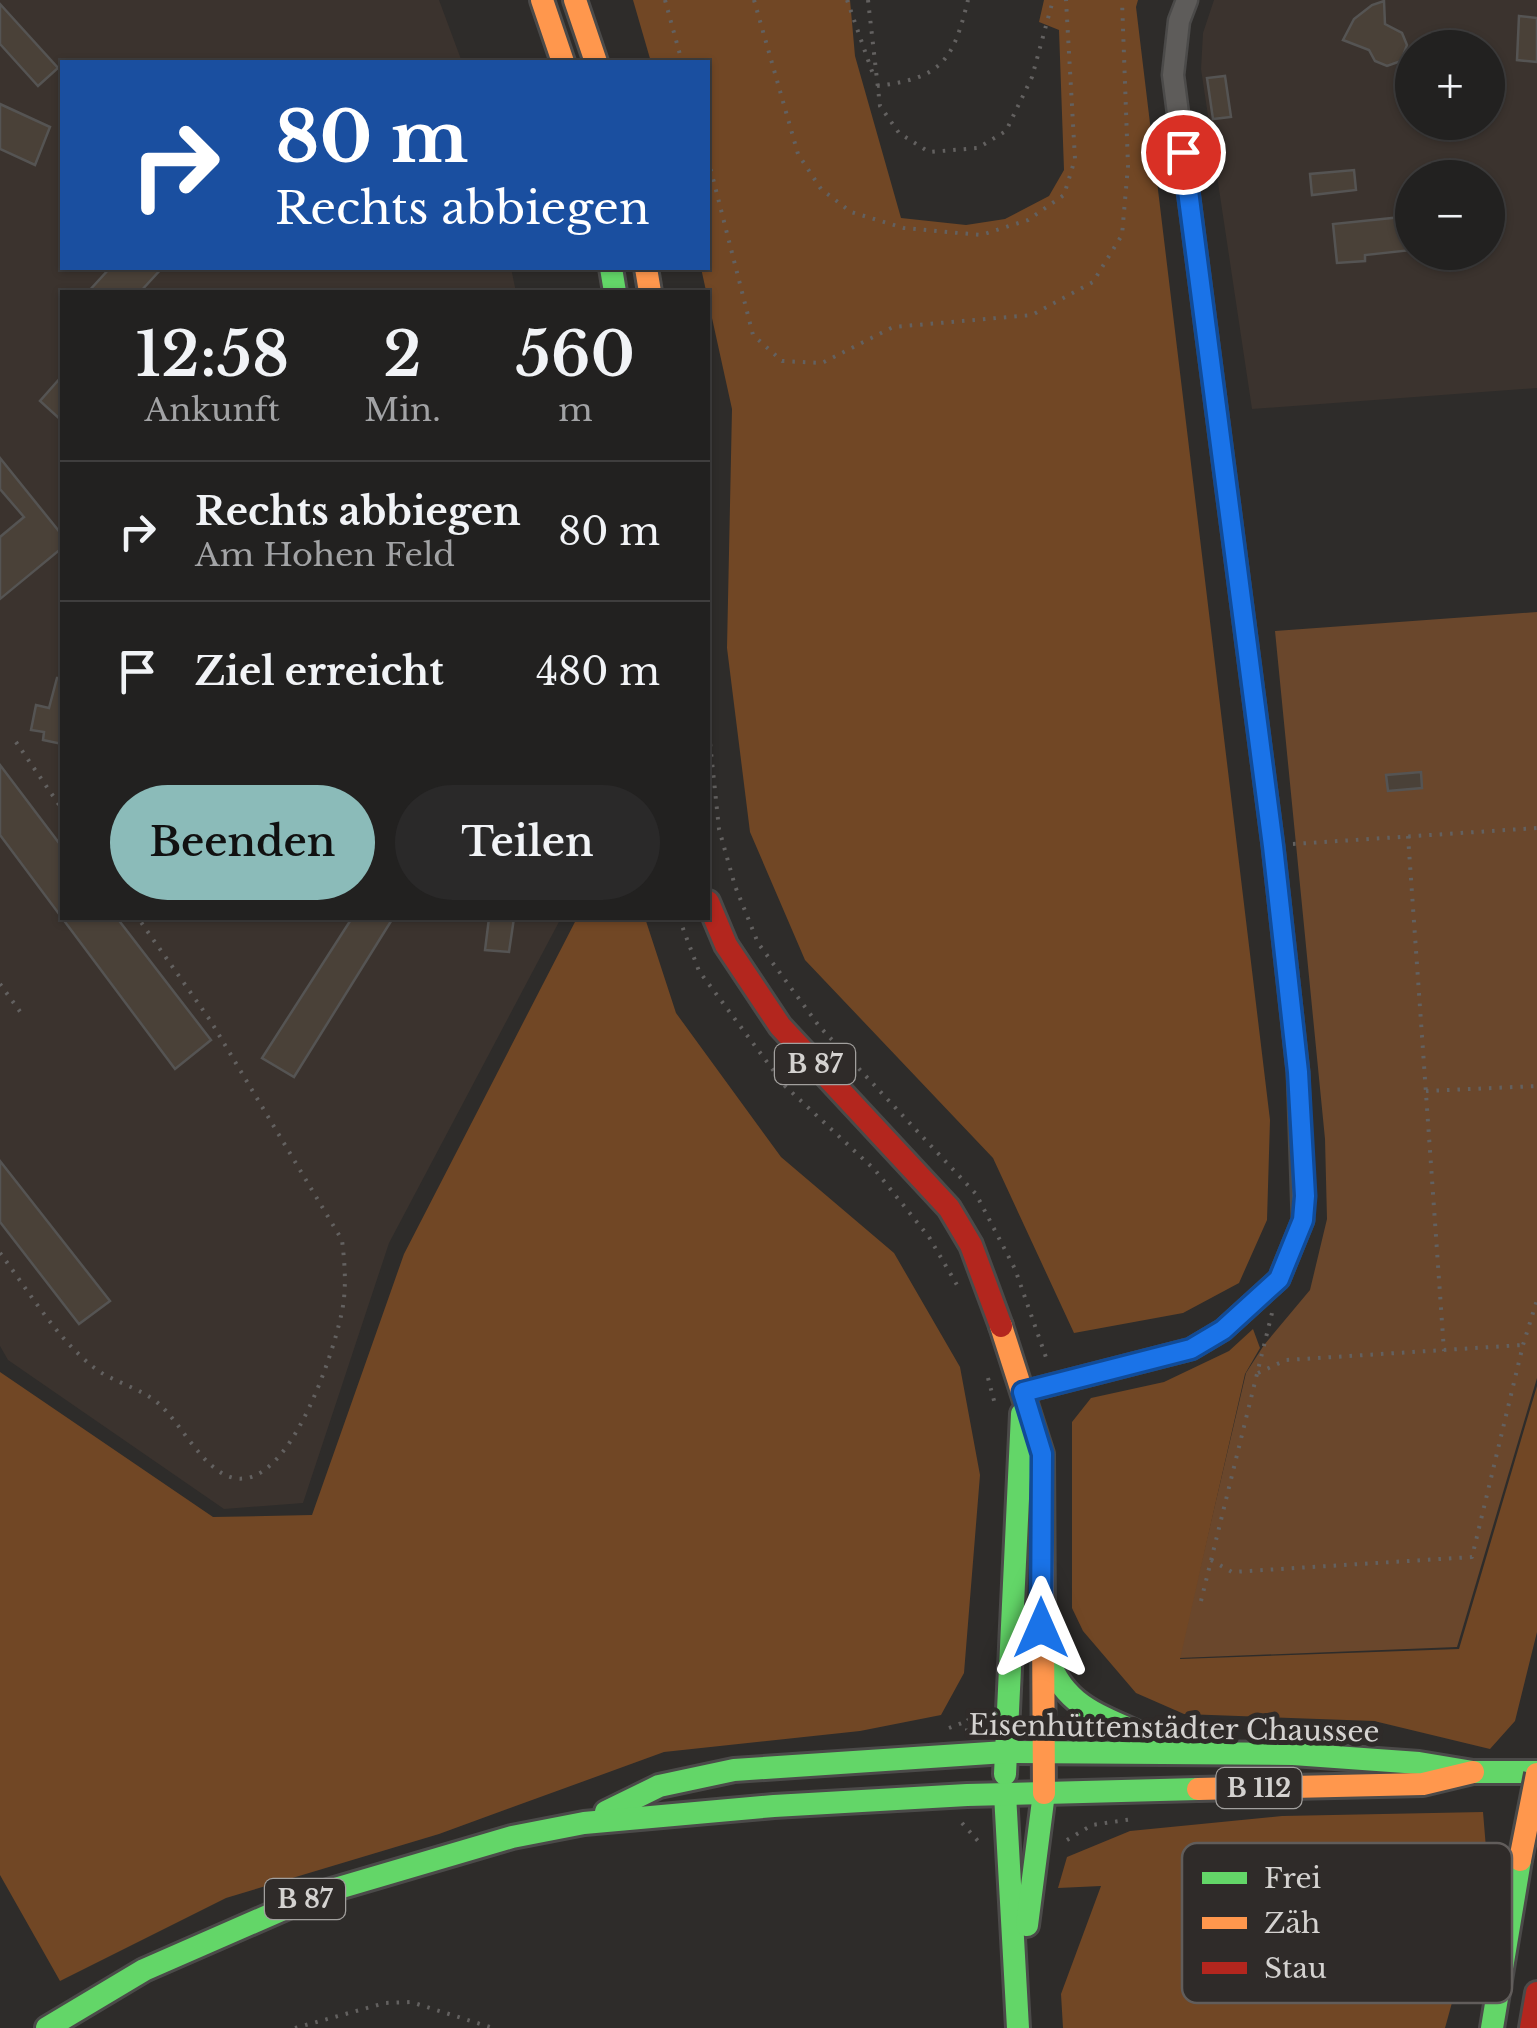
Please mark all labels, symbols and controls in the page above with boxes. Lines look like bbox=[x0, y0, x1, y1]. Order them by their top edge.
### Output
map controls bbox=[1395, 30, 1505, 270]
button: + bbox=[1395, 30, 1505, 140]
text: 80 m bbox=[275, 94, 468, 181]
icon: right bbox=[110, 100, 240, 230]
pin bbox=[1141, 110, 1226, 195]
icon: arrive bbox=[1156, 125, 1211, 180]
button: − bbox=[1395, 160, 1505, 270]
text: Rechts abbiegen bbox=[275, 180, 650, 236]
text: 12:58 bbox=[135, 318, 289, 392]
text: 2 bbox=[383, 318, 422, 392]
text: 560 bbox=[516, 318, 635, 392]
text: Ankunft bbox=[145, 390, 280, 430]
text: Min. bbox=[364, 390, 441, 430]
text: m bbox=[558, 390, 592, 430]
text: Rechts abbiegen bbox=[195, 488, 521, 535]
icon: right bbox=[110, 504, 165, 559]
text: 80 m bbox=[558, 508, 660, 555]
text: Am Hohen Feld bbox=[195, 535, 455, 575]
icon: arrive bbox=[110, 644, 165, 699]
text: Ziel erreicht bbox=[195, 648, 444, 695]
text: 480 m bbox=[536, 648, 660, 695]
button: Beenden bbox=[110, 785, 375, 900]
button: Teilen bbox=[395, 785, 660, 900]
road number: B 87 bbox=[775, 1044, 855, 1084]
position arrow bbox=[989, 1576, 1093, 1680]
street label: Eisenhüttenstädter Chaussee bbox=[968, 1707, 1380, 1750]
road number: B 112 bbox=[1216, 1768, 1302, 1808]
legend bbox=[1182, 1843, 1512, 2003]
text: Frei bbox=[1264, 1861, 1321, 1896]
road number: B 87 bbox=[265, 1879, 345, 1919]
text: Zäh bbox=[1264, 1906, 1320, 1941]
text: Stau bbox=[1264, 1951, 1327, 1986]

